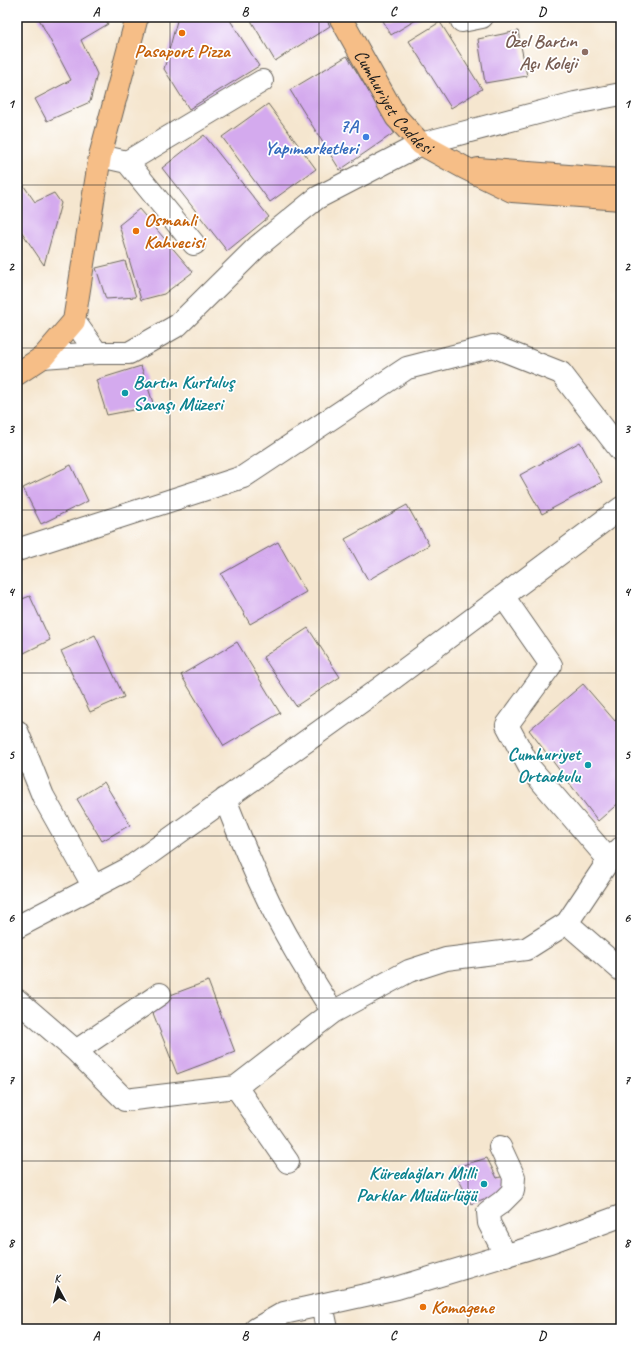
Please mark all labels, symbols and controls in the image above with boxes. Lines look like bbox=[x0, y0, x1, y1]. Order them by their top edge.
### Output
text: A bbox=[93, 4, 101, 20]
text: B bbox=[242, 4, 250, 20]
text: C bbox=[390, 4, 398, 20]
text: D bbox=[538, 4, 547, 20]
marker: Pasaport Pizza bbox=[177, 28, 187, 38]
place label: Özel Bartın Açı Koleji bbox=[504, 29, 579, 75]
place label: Pasaport Pizza bbox=[134, 39, 231, 63]
street label: Cumhuriyet Caddesi bbox=[349, 45, 439, 161]
marker: Özel Bartın Açı Koleji bbox=[580, 47, 590, 57]
text: 1 bbox=[8, 96, 16, 112]
text: 1 bbox=[624, 96, 632, 112]
place label: 7A Yapımarketleri bbox=[264, 114, 360, 160]
marker: 7A Yapımarketleri bbox=[361, 132, 371, 142]
place label: Osmanli Kahvecisi bbox=[144, 208, 207, 254]
marker: Osmanli Kahvecisi bbox=[131, 226, 141, 236]
text: 2 bbox=[8, 259, 15, 275]
text: 2 bbox=[624, 259, 631, 275]
place label: Bartın Kurtuluş Savaşı Müzesi bbox=[133, 370, 237, 416]
marker: Bartın Kurtuluş Savaşı Müzesi bbox=[120, 388, 130, 398]
text: 3 bbox=[8, 421, 15, 437]
text: 3 bbox=[624, 421, 631, 437]
text: 4 bbox=[8, 584, 16, 600]
text: 4 bbox=[624, 584, 632, 600]
place label: Cumhuriyet Ortaokulu bbox=[508, 742, 583, 788]
text: 5 bbox=[8, 747, 15, 763]
text: 5 bbox=[624, 747, 631, 763]
marker: Cumhuriyet Ortaokulu bbox=[583, 760, 593, 770]
text: 6 bbox=[8, 910, 15, 926]
text: 6 bbox=[624, 910, 631, 926]
text: 7 bbox=[8, 1072, 15, 1088]
text: 7 bbox=[624, 1072, 631, 1088]
place label: Küredağları Milli Parklar Müdürlüğü bbox=[356, 1161, 479, 1207]
marker: Küredağları Milli Parklar Müdürlüğü bbox=[479, 1179, 489, 1189]
text: 8 bbox=[8, 1235, 16, 1251]
text: 8 bbox=[624, 1235, 632, 1251]
north arrow bbox=[38, 1268, 78, 1308]
text: K bbox=[53, 1270, 63, 1285]
place label: Komagene bbox=[431, 1295, 495, 1319]
marker: Komagene bbox=[418, 1302, 428, 1312]
text: A bbox=[93, 1328, 101, 1344]
text: B bbox=[242, 1328, 250, 1344]
text: C bbox=[390, 1328, 398, 1344]
text: D bbox=[538, 1328, 547, 1344]

